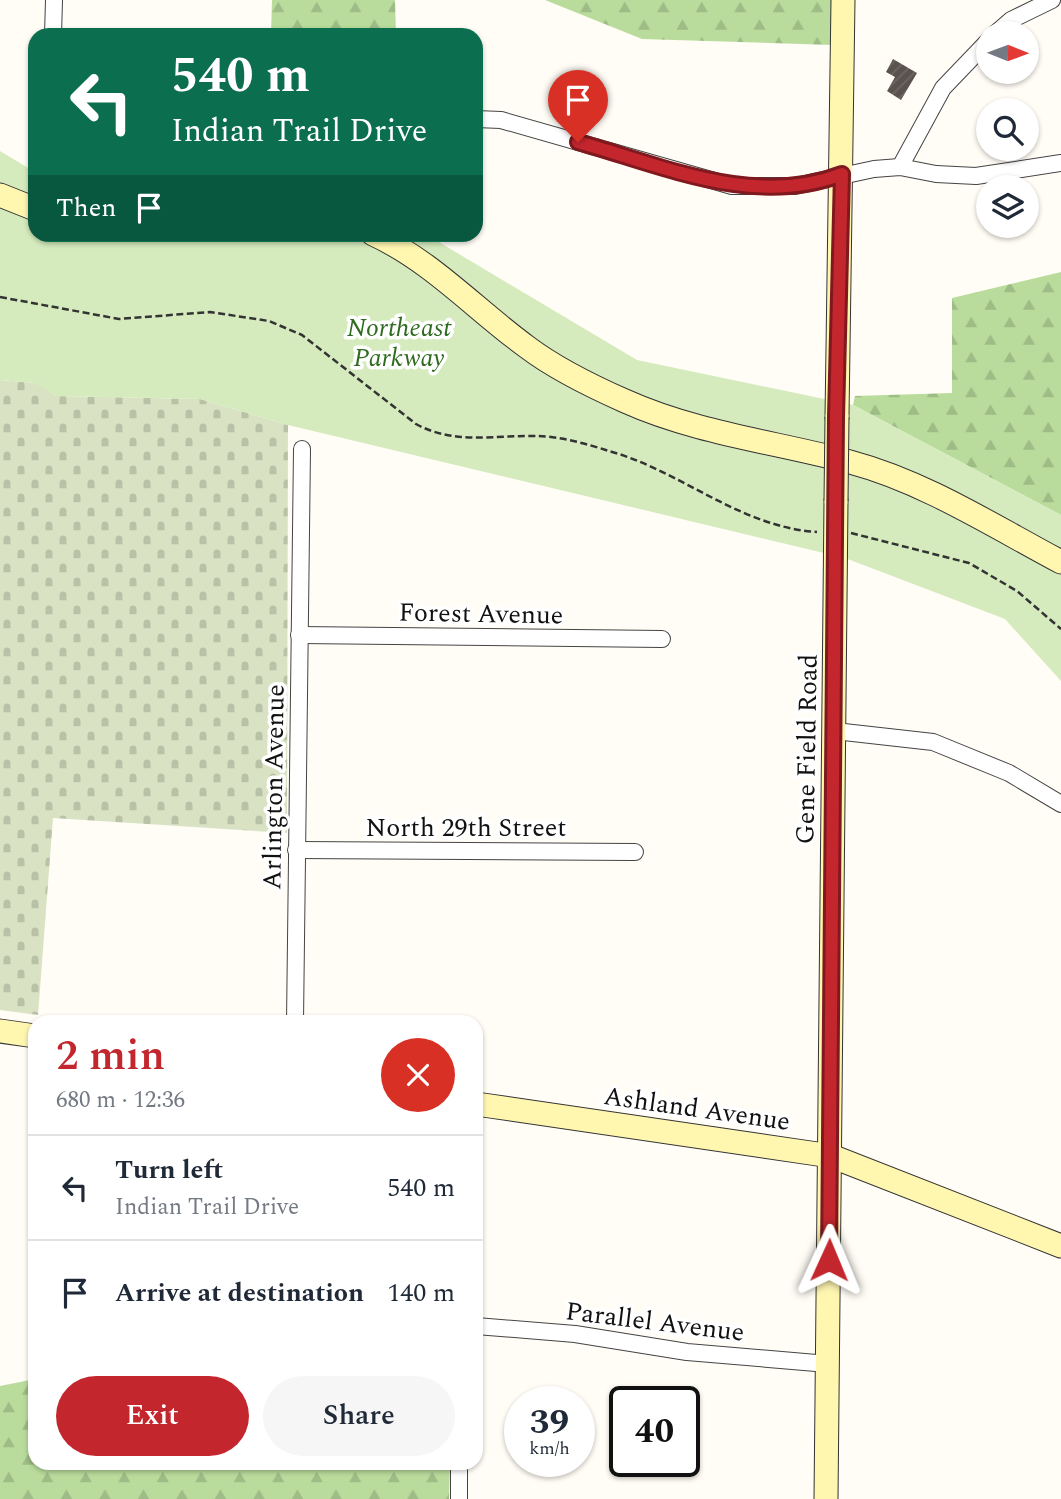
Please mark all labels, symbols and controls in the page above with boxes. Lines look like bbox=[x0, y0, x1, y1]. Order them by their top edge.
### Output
north arrow bbox=[976, 21, 1040, 84]
map controls bbox=[976, 21, 1039, 238]
text: 540 m bbox=[171, 39, 310, 114]
icon: left bbox=[56, 56, 147, 147]
pin bbox=[548, 70, 608, 142]
icon: arrive bbox=[559, 81, 597, 119]
button: search bbox=[976, 98, 1039, 161]
text: Indian Trail Drive bbox=[171, 107, 427, 156]
button: layers bbox=[976, 175, 1039, 238]
text: Then bbox=[56, 188, 116, 228]
icon: arrive bbox=[130, 189, 168, 227]
park label: Northeast Parkway bbox=[347, 308, 452, 378]
street label: Forest Avenue bbox=[398, 593, 564, 635]
street label: Gene Field Road bbox=[785, 653, 829, 845]
street label: Arlington Avenue bbox=[252, 684, 296, 890]
street label: North 29th Street bbox=[365, 808, 567, 848]
text: 2 min bbox=[56, 1025, 165, 1088]
button: close bbox=[381, 1038, 455, 1112]
street label: Ashland Avenue bbox=[601, 1076, 793, 1142]
text: 680 m · 12:36 bbox=[56, 1083, 185, 1118]
text: Turn left bbox=[115, 1150, 223, 1190]
text: 540 m bbox=[387, 1168, 455, 1208]
icon: left bbox=[56, 1169, 94, 1207]
text: Indian Trail Drive bbox=[115, 1190, 299, 1225]
position arrow bbox=[792, 1223, 866, 1297]
text: Arrive at destination bbox=[115, 1273, 364, 1313]
text: 140 m bbox=[387, 1273, 455, 1313]
icon: arrive bbox=[56, 1274, 94, 1312]
street label: Parallel Avenue bbox=[563, 1291, 747, 1353]
button: Exit bbox=[56, 1376, 249, 1456]
button: Share bbox=[263, 1376, 455, 1456]
speed limit sign: 40 bbox=[609, 1386, 700, 1477]
text: 39 bbox=[530, 1396, 569, 1449]
text: km/h bbox=[529, 1435, 570, 1462]

